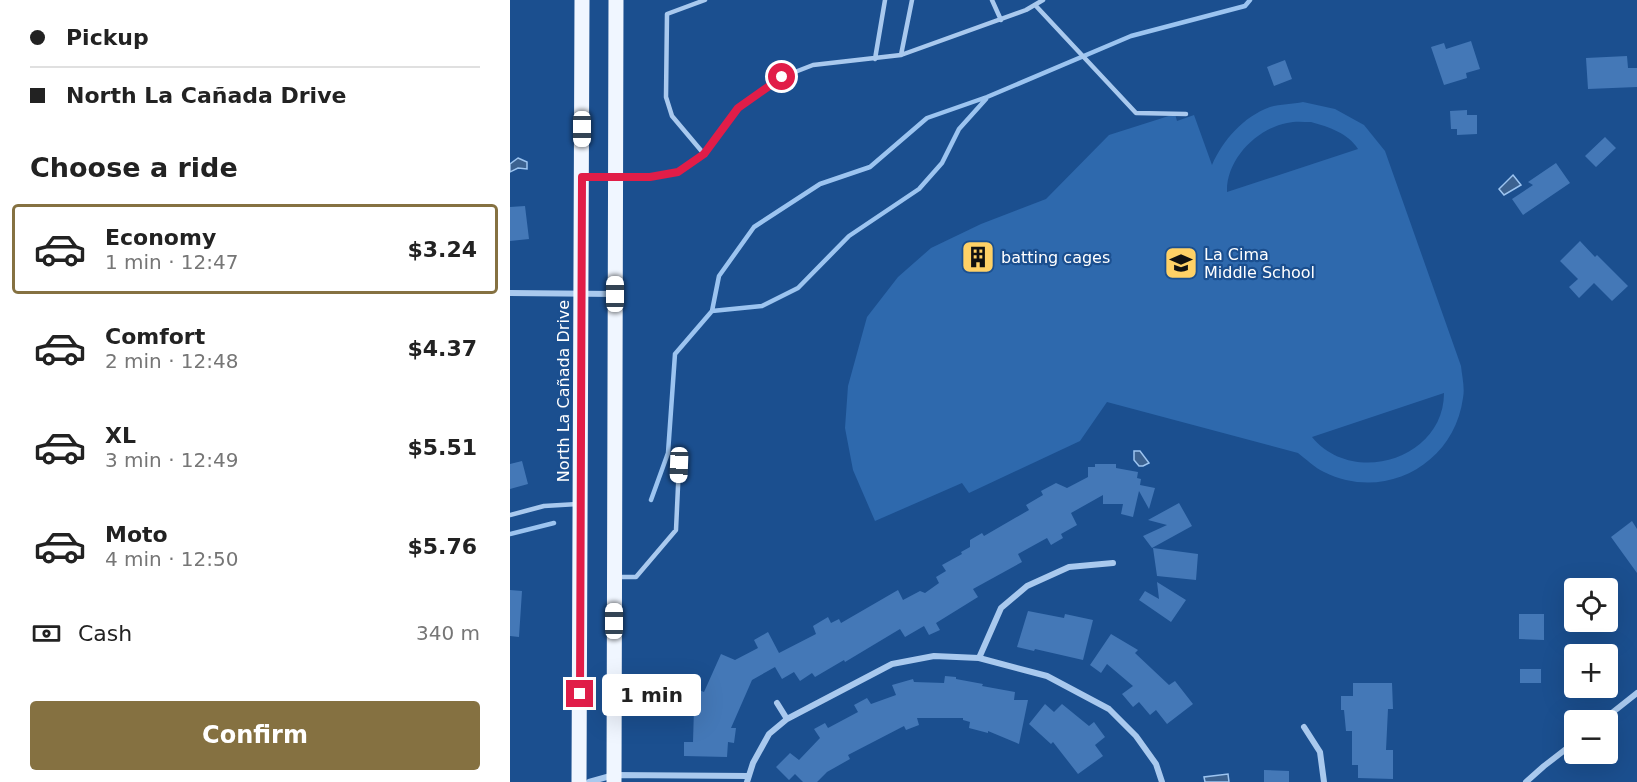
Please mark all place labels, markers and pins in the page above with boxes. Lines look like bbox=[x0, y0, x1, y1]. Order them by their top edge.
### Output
building icon: batting cages bbox=[960, 239, 996, 275]
school or university icon: La Cima Middle School bbox=[1163, 245, 1199, 281]
place label: La Cima Middle School bbox=[1204, 245, 1315, 282]
place label: batting cages bbox=[1001, 248, 1110, 267]

